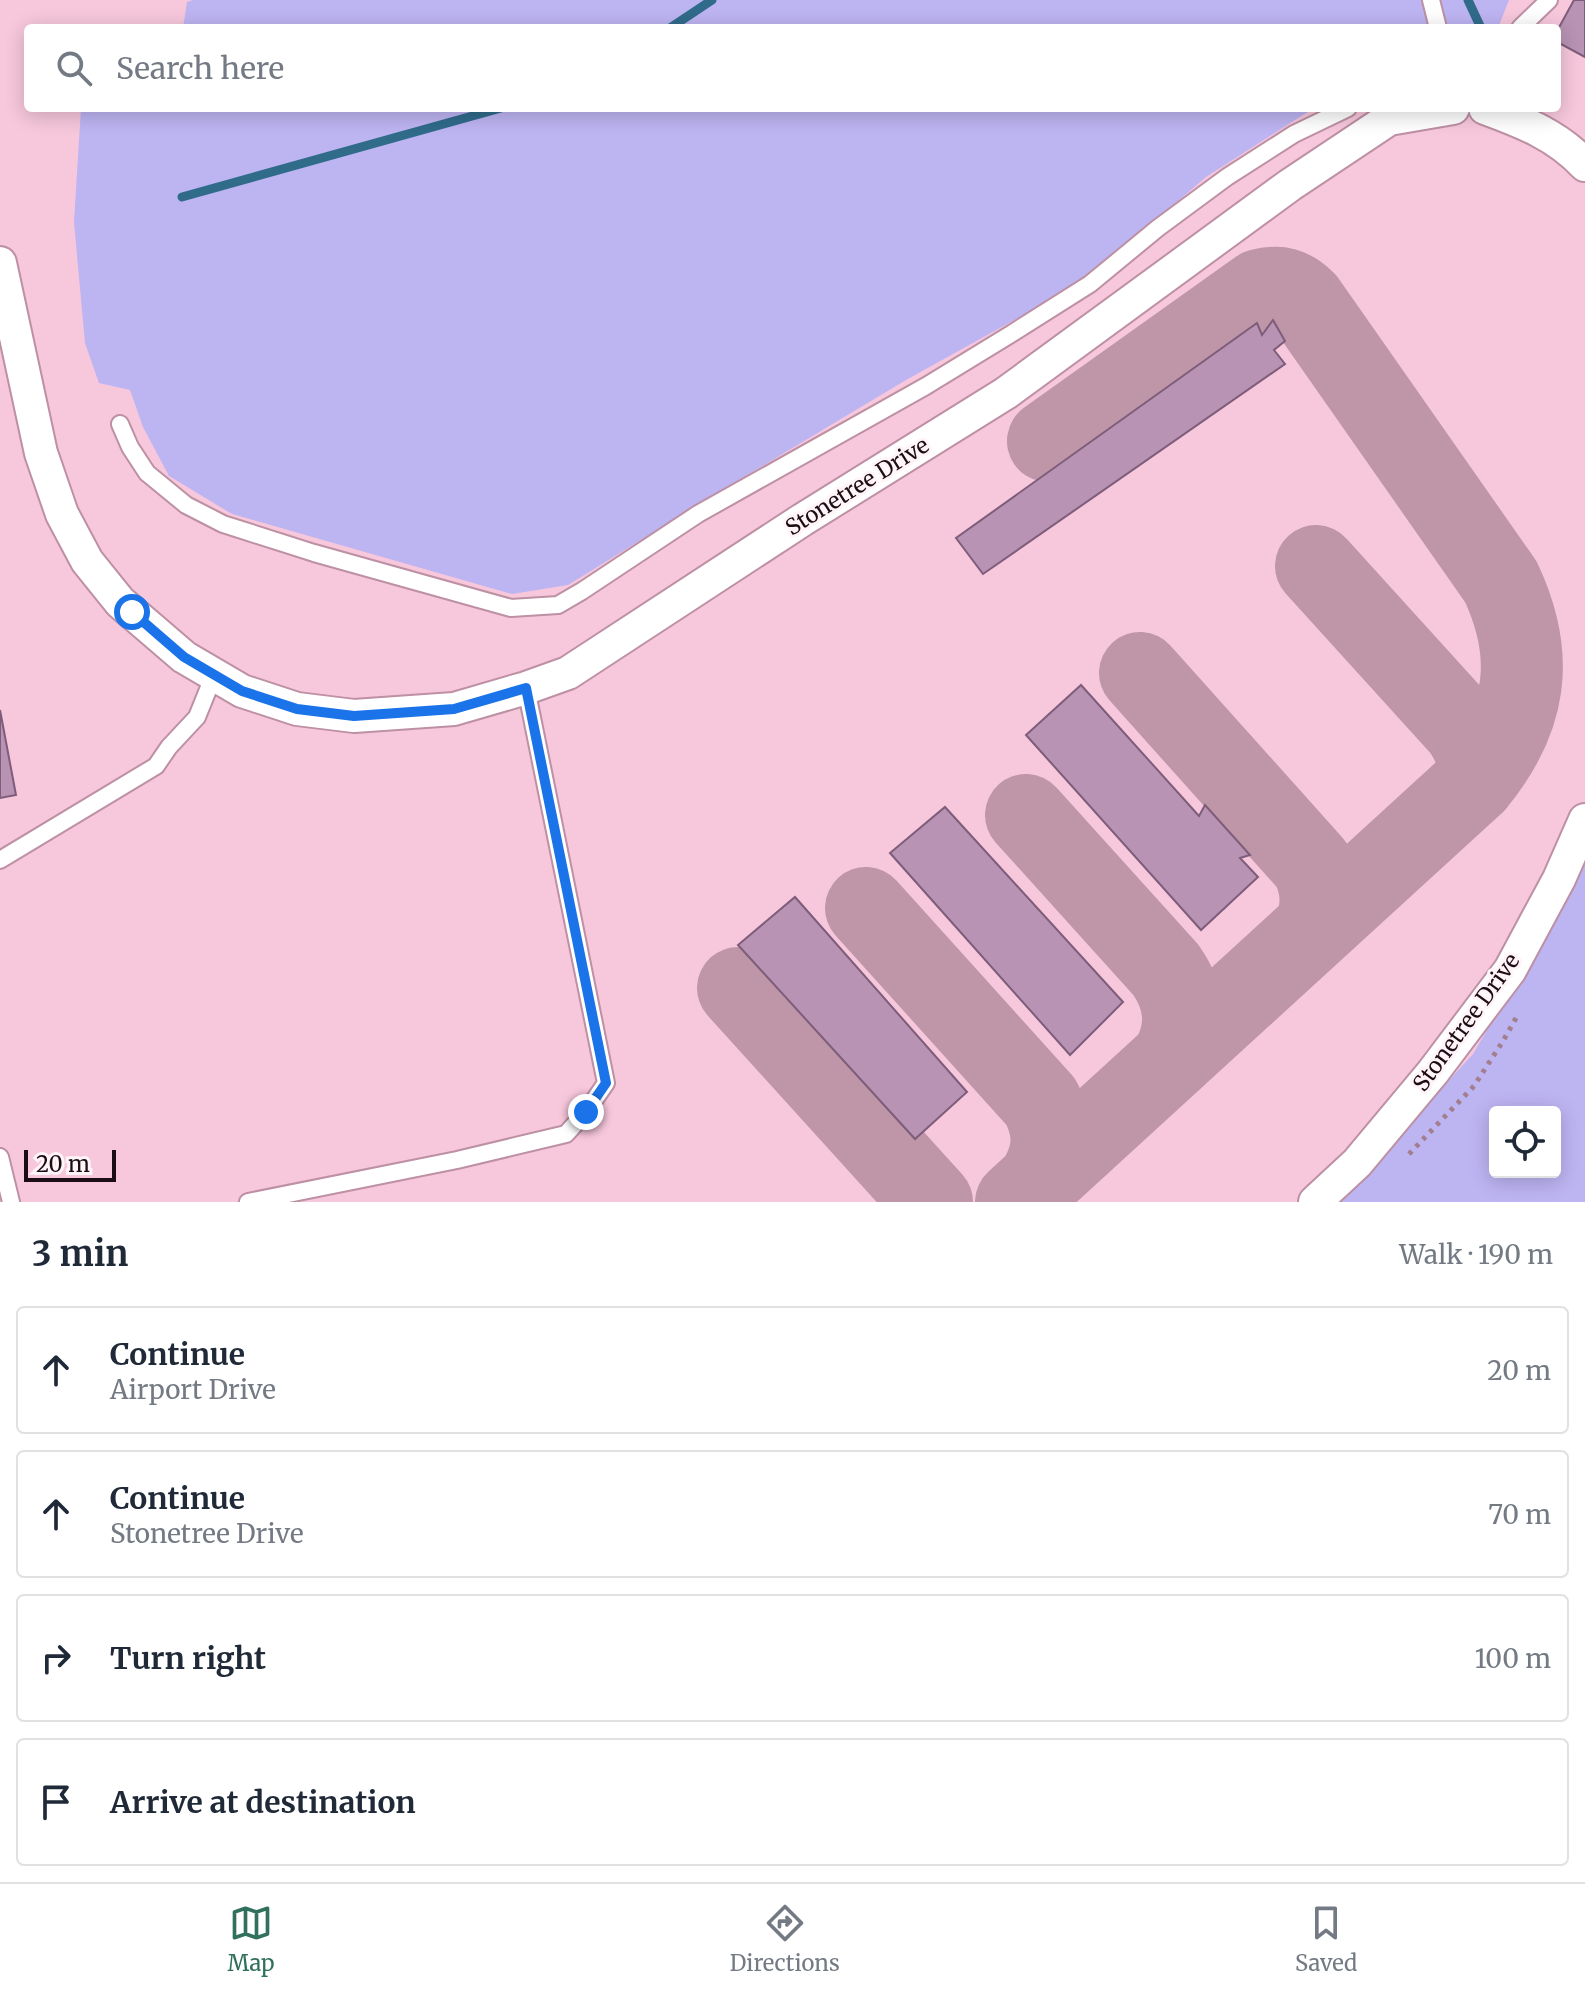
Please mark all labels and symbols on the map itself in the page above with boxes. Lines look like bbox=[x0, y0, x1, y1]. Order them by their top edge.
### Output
street label: Stonetree Drive bbox=[780, 431, 934, 541]
route start bbox=[114, 594, 150, 630]
street label: Stonetree Drive bbox=[1407, 948, 1525, 1096]
route end bbox=[568, 1094, 604, 1130]
scale bar bbox=[24, 1146, 116, 1182]

